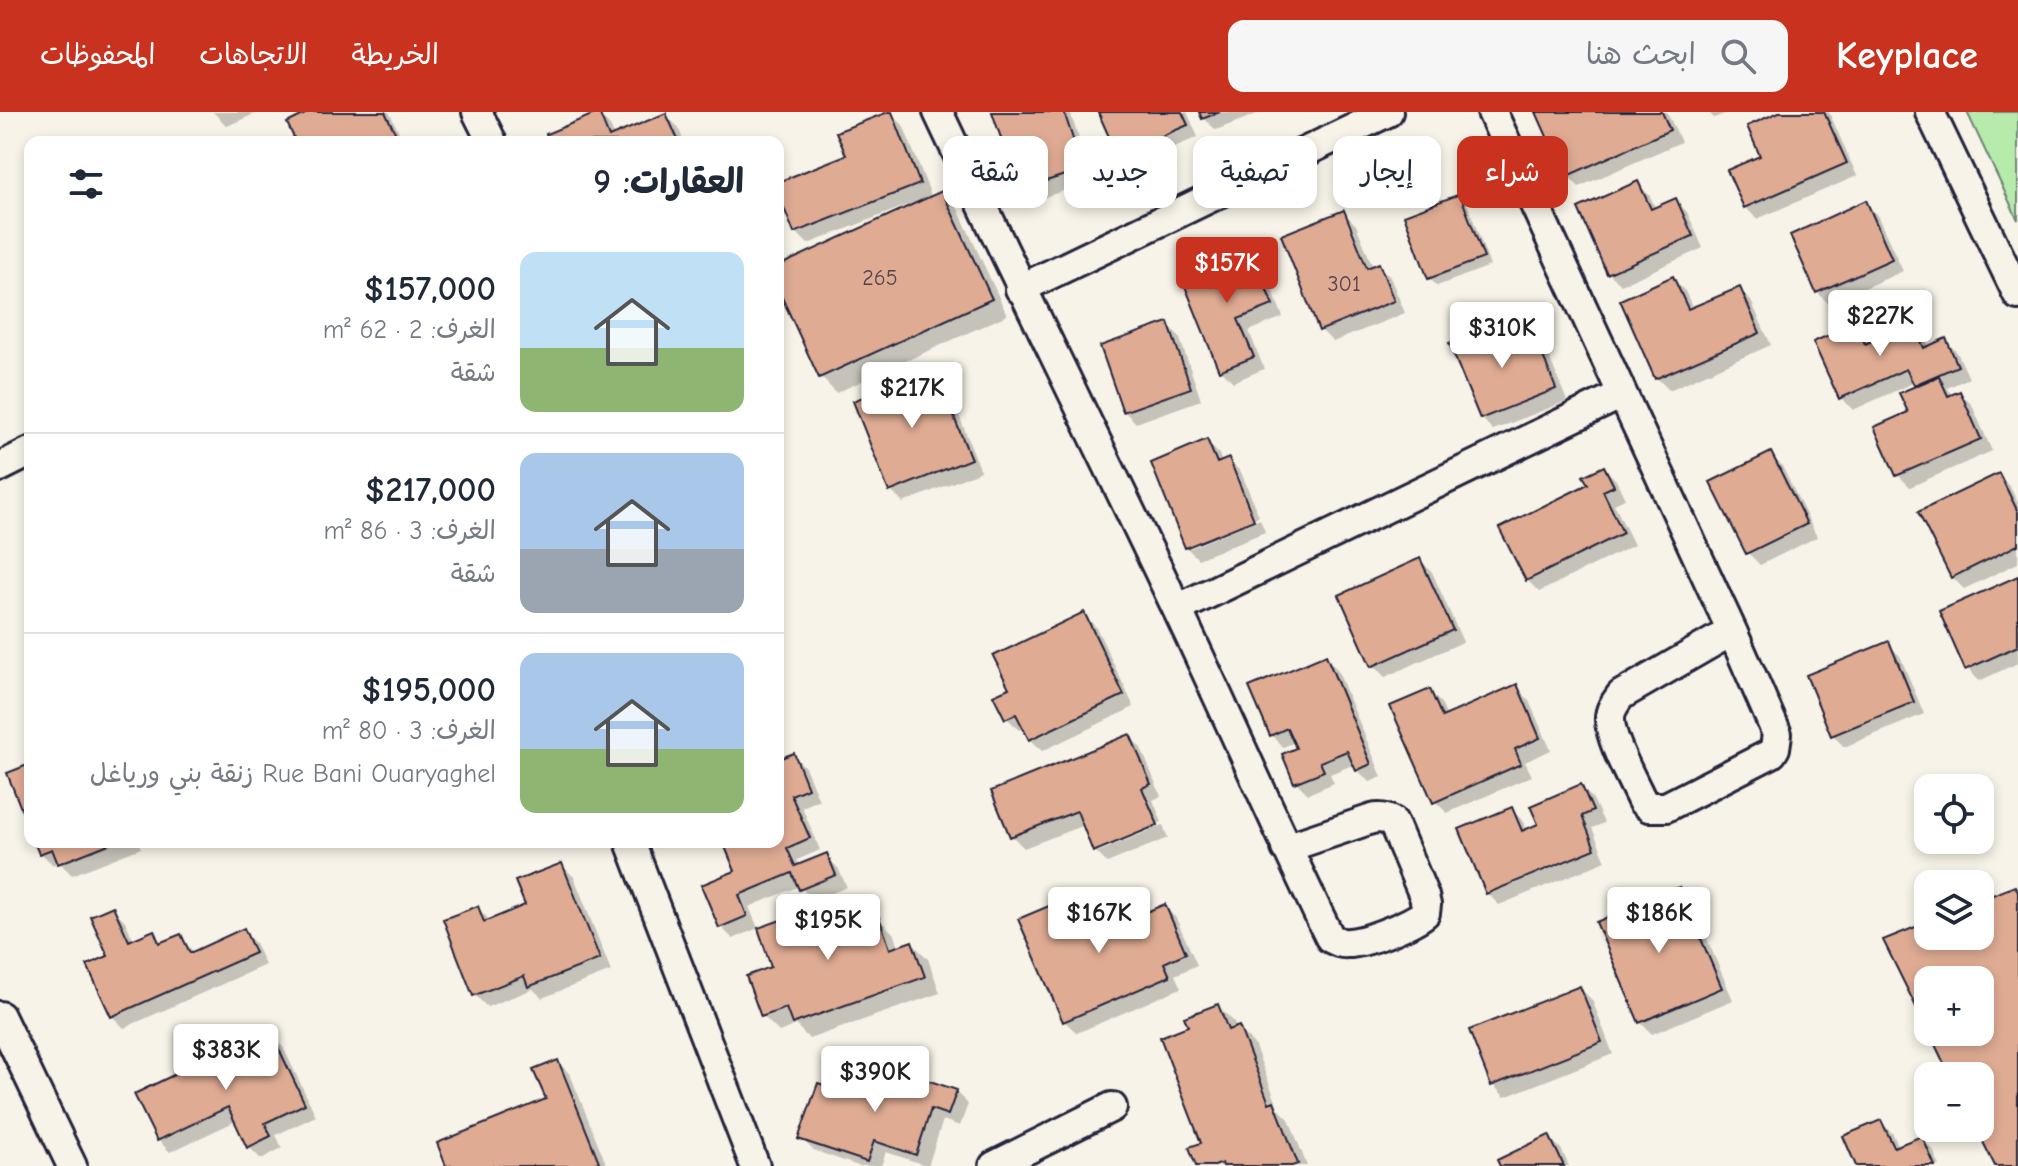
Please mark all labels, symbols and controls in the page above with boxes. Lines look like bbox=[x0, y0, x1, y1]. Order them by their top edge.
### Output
search box bbox=[1228, 20, 1788, 92]
icon: search bbox=[1716, 34, 1760, 78]
text: Keyplace bbox=[1836, 34, 1978, 78]
text: ابحث هنا bbox=[1586, 37, 1696, 72]
text: المحفوظات bbox=[40, 39, 155, 71]
text: الاتجاهات bbox=[199, 39, 307, 71]
text: الخريطة bbox=[351, 39, 439, 71]
chip: شقة bbox=[943, 136, 1048, 208]
chip: جديد bbox=[1064, 136, 1177, 208]
chip: تصفية bbox=[1193, 136, 1317, 208]
chip: إيجار bbox=[1333, 136, 1441, 208]
chip: شراء bbox=[1457, 136, 1568, 208]
icon: filters bbox=[64, 162, 108, 206]
text: العقارات: 9 bbox=[593, 162, 744, 202]
pin: $157K bbox=[1171, 237, 1283, 305]
text: $157K bbox=[1194, 248, 1260, 278]
house number: 265 bbox=[862, 265, 898, 291]
text: $157,000 bbox=[364, 269, 496, 309]
house number: 301 bbox=[1327, 271, 1361, 297]
icon: home bbox=[584, 284, 680, 380]
pin: $227K bbox=[1824, 290, 1936, 358]
text: $227K bbox=[1846, 301, 1914, 331]
pin: $310K bbox=[1446, 302, 1558, 370]
text: $310K bbox=[1468, 313, 1536, 343]
text: الغرف: 2 · 62 m² bbox=[323, 315, 496, 345]
text: شقة bbox=[451, 358, 496, 388]
pin: $217K bbox=[856, 362, 968, 430]
text: $217K bbox=[879, 373, 945, 403]
text: $217,000 bbox=[365, 470, 496, 510]
icon: home bbox=[584, 485, 680, 581]
text: الغرف: 3 · 86 m² bbox=[323, 516, 496, 546]
text: شقة bbox=[451, 559, 496, 589]
text: $195,000 bbox=[361, 670, 496, 710]
icon: home bbox=[584, 685, 680, 781]
text: الغرف: 3 · 80 m² bbox=[322, 716, 496, 746]
text: Rue Bani Ouaryaghel زنقة بني ورياغل bbox=[90, 759, 496, 789]
map controls bbox=[1914, 774, 1994, 1142]
button: locate bbox=[1914, 774, 1994, 854]
button: layers bbox=[1914, 870, 1994, 950]
pin: $167K bbox=[1043, 887, 1155, 955]
pin: $186K bbox=[1603, 887, 1715, 955]
pin: $195K bbox=[772, 894, 884, 962]
text: $167K bbox=[1066, 898, 1132, 928]
text: $186K bbox=[1625, 898, 1693, 928]
text: $195K bbox=[794, 905, 862, 935]
button: + bbox=[1914, 966, 1994, 1046]
pin: $383K bbox=[170, 1024, 282, 1092]
text: $383K bbox=[191, 1035, 261, 1065]
pin: $390K bbox=[819, 1046, 931, 1114]
text: $390K bbox=[839, 1057, 911, 1087]
button: − bbox=[1914, 1062, 1994, 1142]

